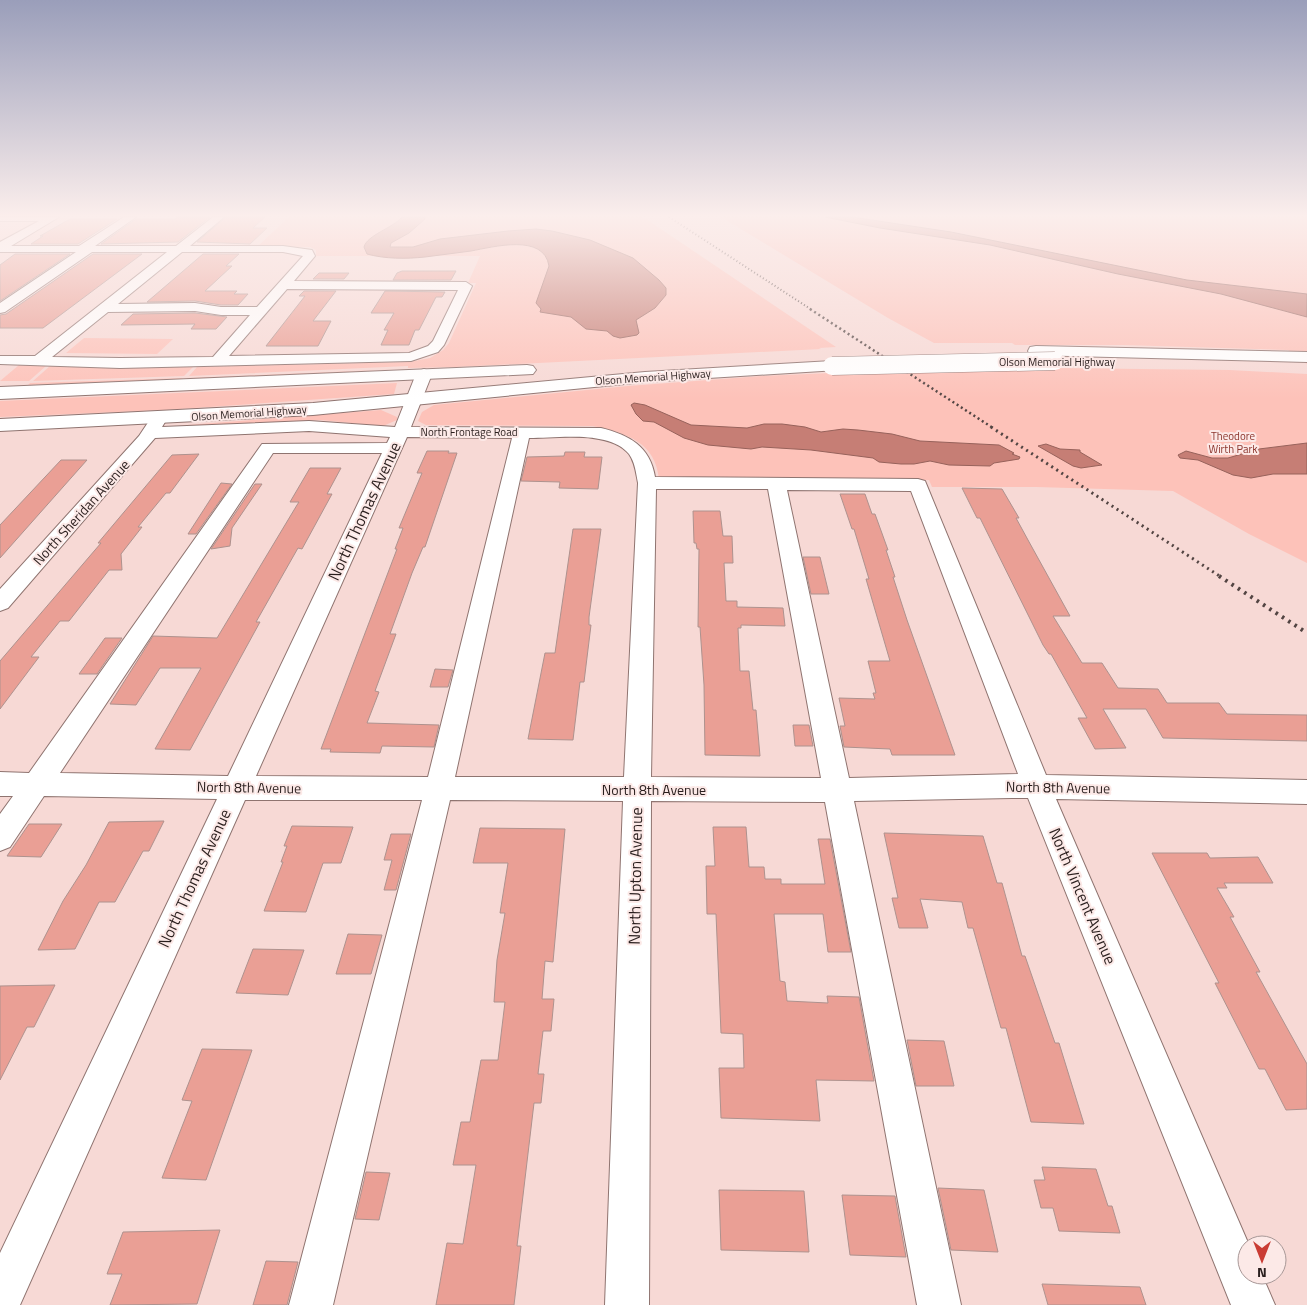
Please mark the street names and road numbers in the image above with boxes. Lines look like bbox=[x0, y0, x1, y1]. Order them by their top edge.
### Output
street label: Olson Memorial Highway bbox=[999, 354, 1116, 370]
street label: Olson Memorial Highway bbox=[595, 365, 712, 389]
street label: Olson Memorial Highway bbox=[191, 401, 308, 425]
street label: North Frontage Road bbox=[421, 424, 518, 440]
street label: North Thomas Avenue bbox=[321, 438, 407, 584]
street label: North Sheridan Avenue bbox=[28, 454, 134, 570]
street label: North 8th Avenue bbox=[197, 776, 301, 798]
street label: North 8th Avenue bbox=[1006, 776, 1110, 798]
street label: North 8th Avenue bbox=[602, 779, 706, 800]
street label: North Thomas Avenue bbox=[151, 805, 237, 951]
street label: North Upton Avenue bbox=[622, 807, 648, 945]
street label: North Vincent Avenue bbox=[1043, 824, 1123, 968]

